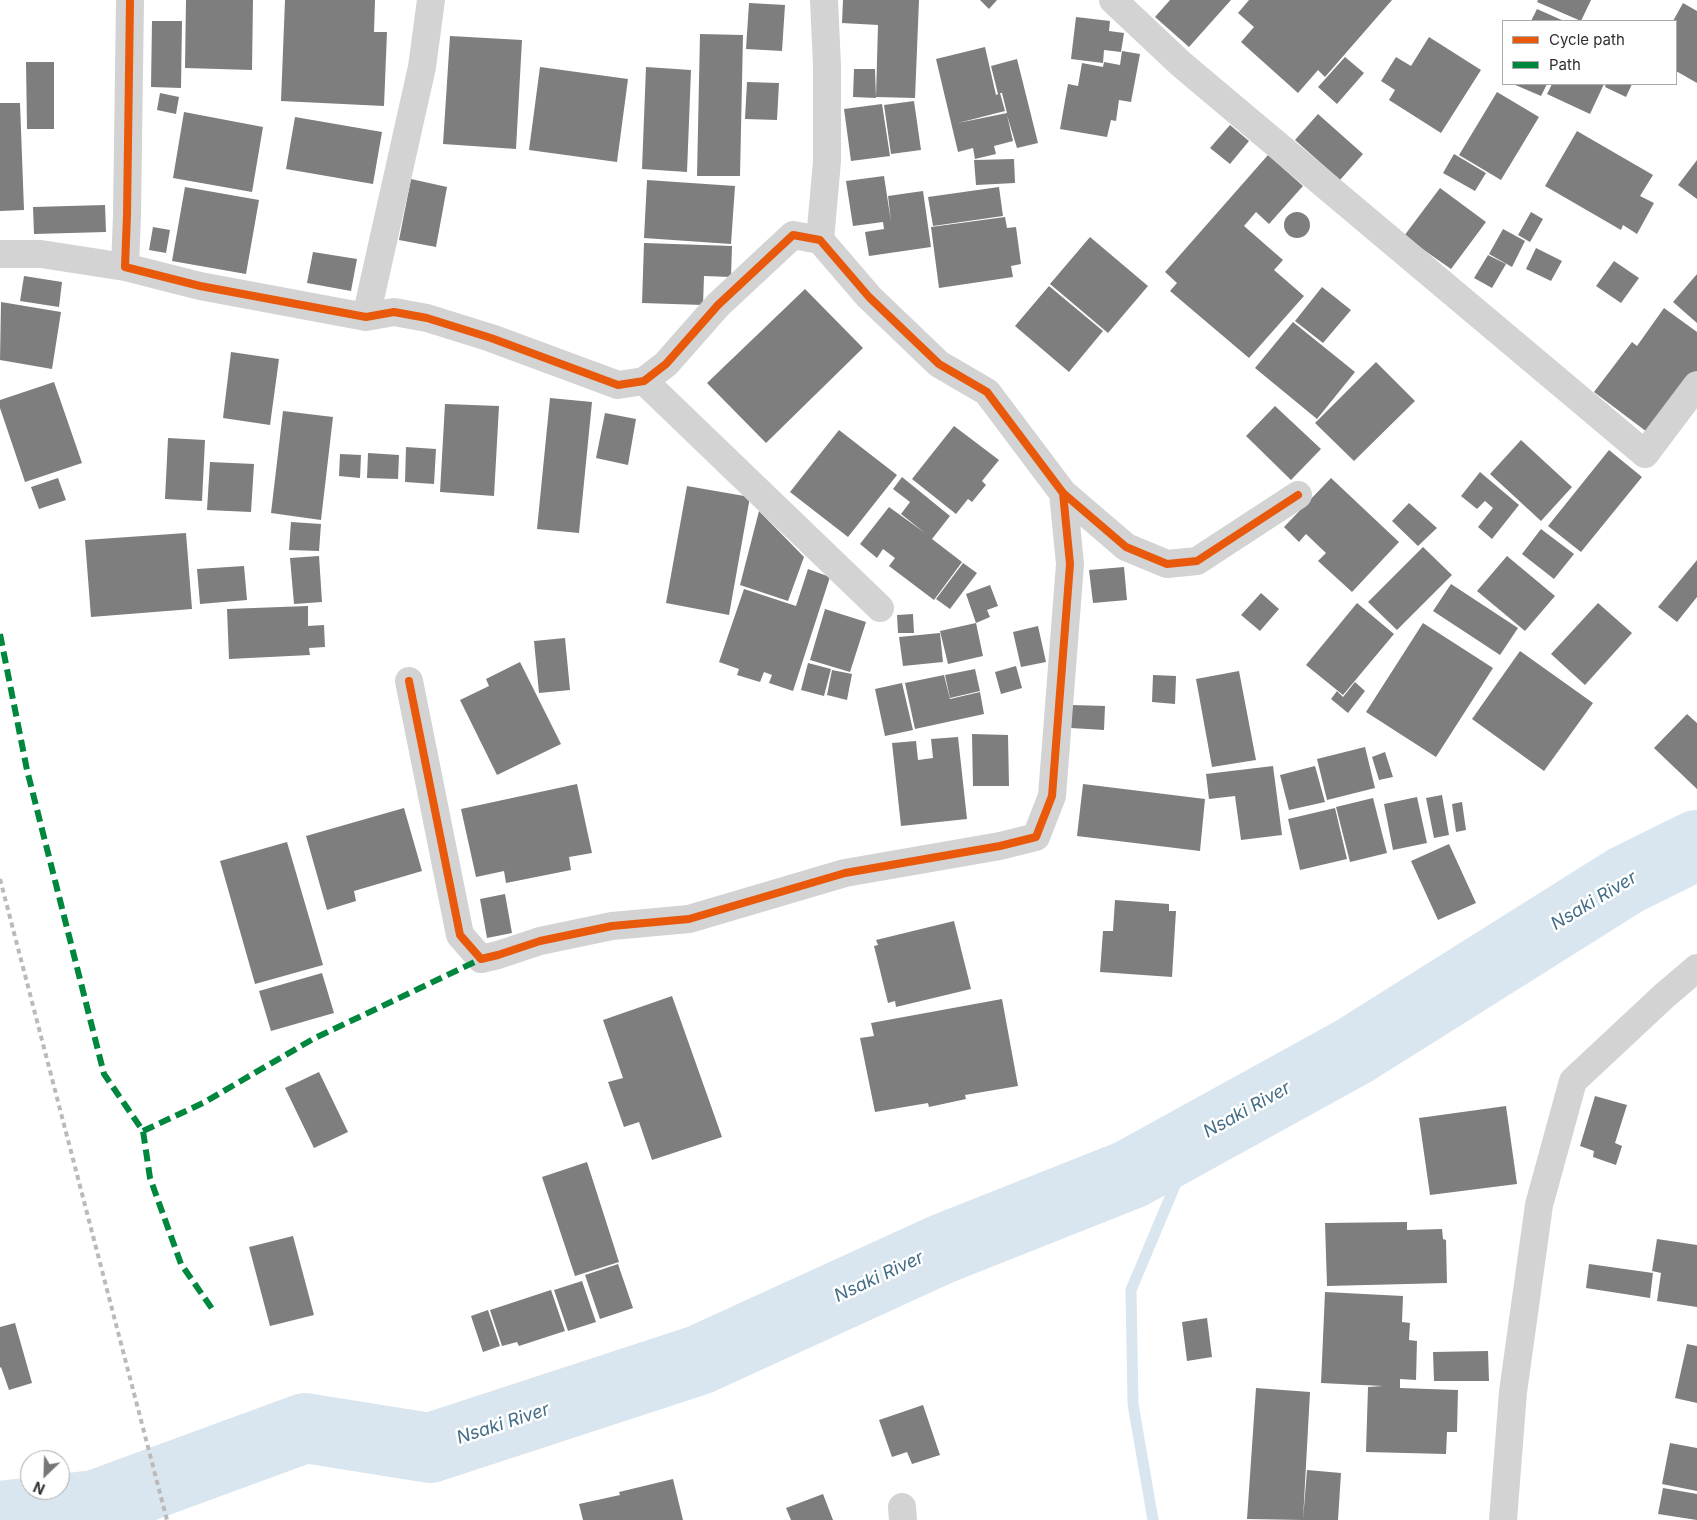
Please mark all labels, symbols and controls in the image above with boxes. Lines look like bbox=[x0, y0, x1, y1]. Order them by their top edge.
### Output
legend bbox=[1502, 20, 1677, 85]
text: Cycle path bbox=[1549, 30, 1625, 49]
text: Path bbox=[1549, 55, 1581, 74]
water label: Nsaki River bbox=[1547, 867, 1641, 935]
water label: Nsaki River bbox=[1200, 1077, 1294, 1143]
water label: Nsaki River bbox=[831, 1247, 927, 1307]
water label: Nsaki River bbox=[454, 1399, 552, 1449]
north arrow bbox=[20, 1450, 70, 1500]
text: N bbox=[31, 1478, 47, 1498]

